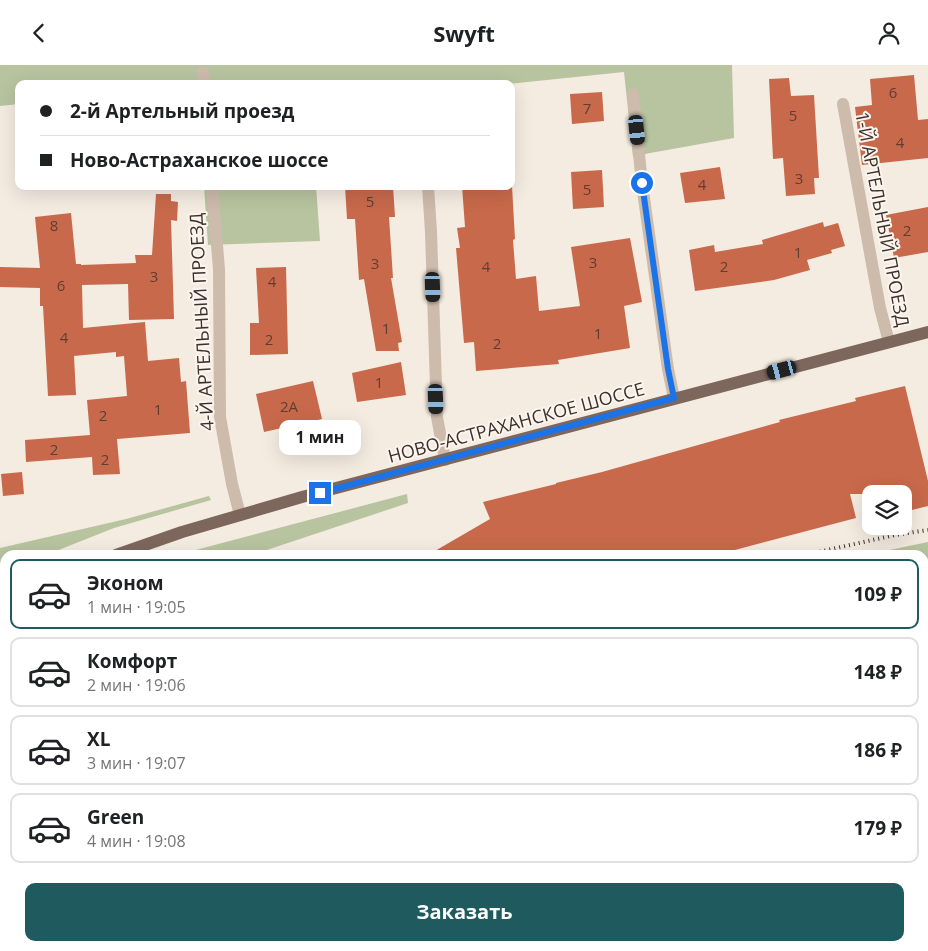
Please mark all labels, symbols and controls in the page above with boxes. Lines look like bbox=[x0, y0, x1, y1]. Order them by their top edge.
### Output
text: Swyft bbox=[433, 18, 495, 48]
icon: back bbox=[25, 19, 53, 47]
icon: person bbox=[875, 19, 903, 47]
house number: 6 bbox=[889, 82, 897, 102]
text: 2-й Артельный проезд bbox=[70, 98, 294, 124]
house number: 7 bbox=[583, 98, 591, 118]
house number: 5 bbox=[789, 105, 797, 125]
street label: 1-Й АРТЕЛЬНЫЙ ПРОЕЗД bbox=[850, 110, 916, 328]
car bbox=[627, 114, 646, 146]
house number: 4 bbox=[896, 132, 905, 152]
text: Ново-Астраханское шоссе bbox=[70, 147, 328, 173]
house number: 3 bbox=[795, 168, 803, 188]
route start bbox=[631, 172, 653, 194]
house number: 4 bbox=[698, 174, 707, 194]
house number: 5 bbox=[583, 179, 591, 199]
house number: 5 bbox=[366, 191, 374, 211]
street label: 4-Й АРТЕЛЬНЫЙ ПРОЕЗД bbox=[183, 212, 219, 432]
house number: 8 bbox=[50, 215, 58, 235]
house number: 2 bbox=[903, 220, 911, 240]
house number: 1 bbox=[794, 242, 802, 262]
house number: 3 bbox=[589, 252, 597, 272]
house number: 3 bbox=[371, 253, 379, 273]
house number: 4 bbox=[482, 256, 491, 276]
house number: 2 bbox=[720, 256, 728, 276]
house number: 3 bbox=[150, 266, 158, 286]
house number: 4 bbox=[268, 271, 277, 291]
car bbox=[424, 272, 441, 302]
house number: 6 bbox=[57, 275, 65, 295]
house number: 1 bbox=[382, 318, 390, 338]
house number: 1 bbox=[594, 323, 602, 343]
house number: 4 bbox=[60, 327, 69, 347]
house number: 2 bbox=[265, 329, 273, 349]
house number: 2 bbox=[493, 333, 501, 353]
car bbox=[765, 359, 798, 381]
house number: 1 bbox=[375, 372, 383, 392]
street label: НОВО-АСТРАХАНСКОЕ ШОССЕ bbox=[385, 376, 647, 468]
car bbox=[427, 384, 444, 414]
house number: 2А bbox=[280, 396, 299, 416]
house number: 1 bbox=[154, 399, 162, 419]
house number: 2 bbox=[99, 405, 107, 425]
callout: 1 мин bbox=[279, 421, 361, 455]
text: 1 мин bbox=[296, 426, 344, 448]
house number: 2 bbox=[50, 439, 58, 459]
house number: 2 bbox=[101, 449, 109, 469]
route end bbox=[309, 482, 331, 504]
map controls bbox=[862, 485, 912, 535]
button: layers bbox=[862, 485, 912, 535]
text: Эконом bbox=[87, 570, 164, 596]
icon: car bbox=[27, 572, 72, 617]
text: 109 ₽ bbox=[853, 581, 902, 607]
text: 1 мин · 19:05 bbox=[87, 596, 186, 618]
text: Комфорт bbox=[87, 648, 177, 674]
icon: car bbox=[27, 650, 72, 695]
text: 148 ₽ bbox=[853, 659, 902, 685]
text: 2 мин · 19:06 bbox=[87, 674, 186, 696]
text: XL bbox=[87, 726, 110, 752]
icon: car bbox=[27, 728, 72, 773]
text: 186 ₽ bbox=[853, 737, 902, 763]
text: 3 мин · 19:07 bbox=[87, 752, 186, 774]
text: Green bbox=[87, 804, 144, 830]
icon: car bbox=[27, 806, 72, 851]
text: 179 ₽ bbox=[853, 815, 902, 841]
text: 4 мин · 19:08 bbox=[87, 830, 186, 852]
button: Заказать bbox=[25, 883, 904, 941]

